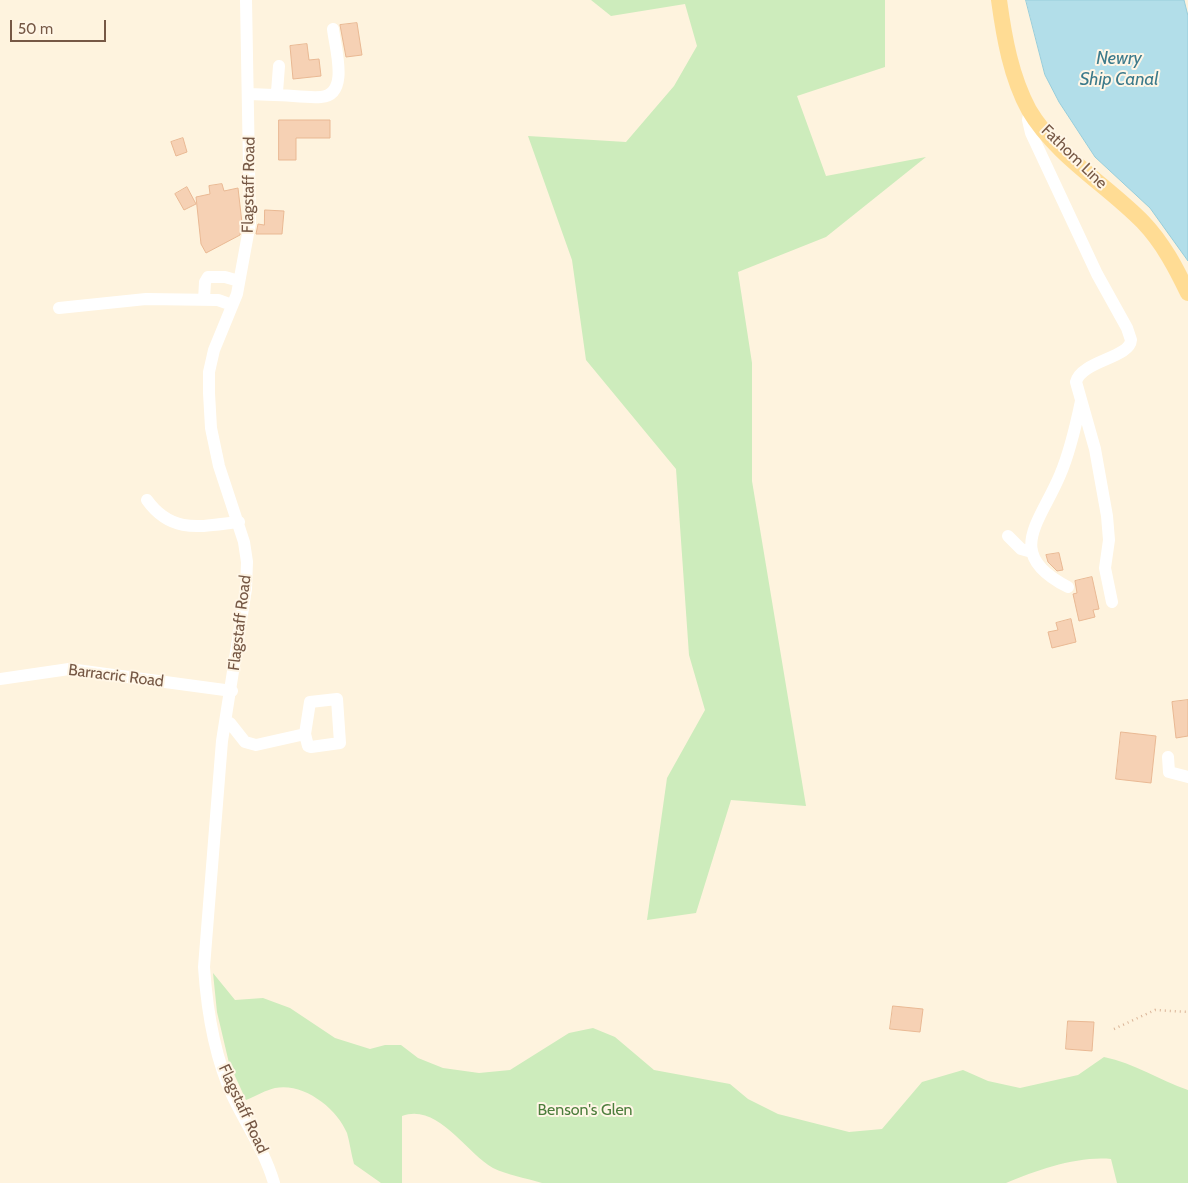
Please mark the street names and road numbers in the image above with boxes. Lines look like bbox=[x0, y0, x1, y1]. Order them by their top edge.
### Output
street label: Fathom Line bbox=[1037, 121, 1111, 193]
street label: Flagstaff Road bbox=[239, 137, 259, 233]
street label: Flagstaff Road bbox=[225, 574, 255, 672]
street label: Barracric Road bbox=[67, 661, 165, 691]
street label: Flagstaff Road bbox=[214, 1061, 272, 1157]

